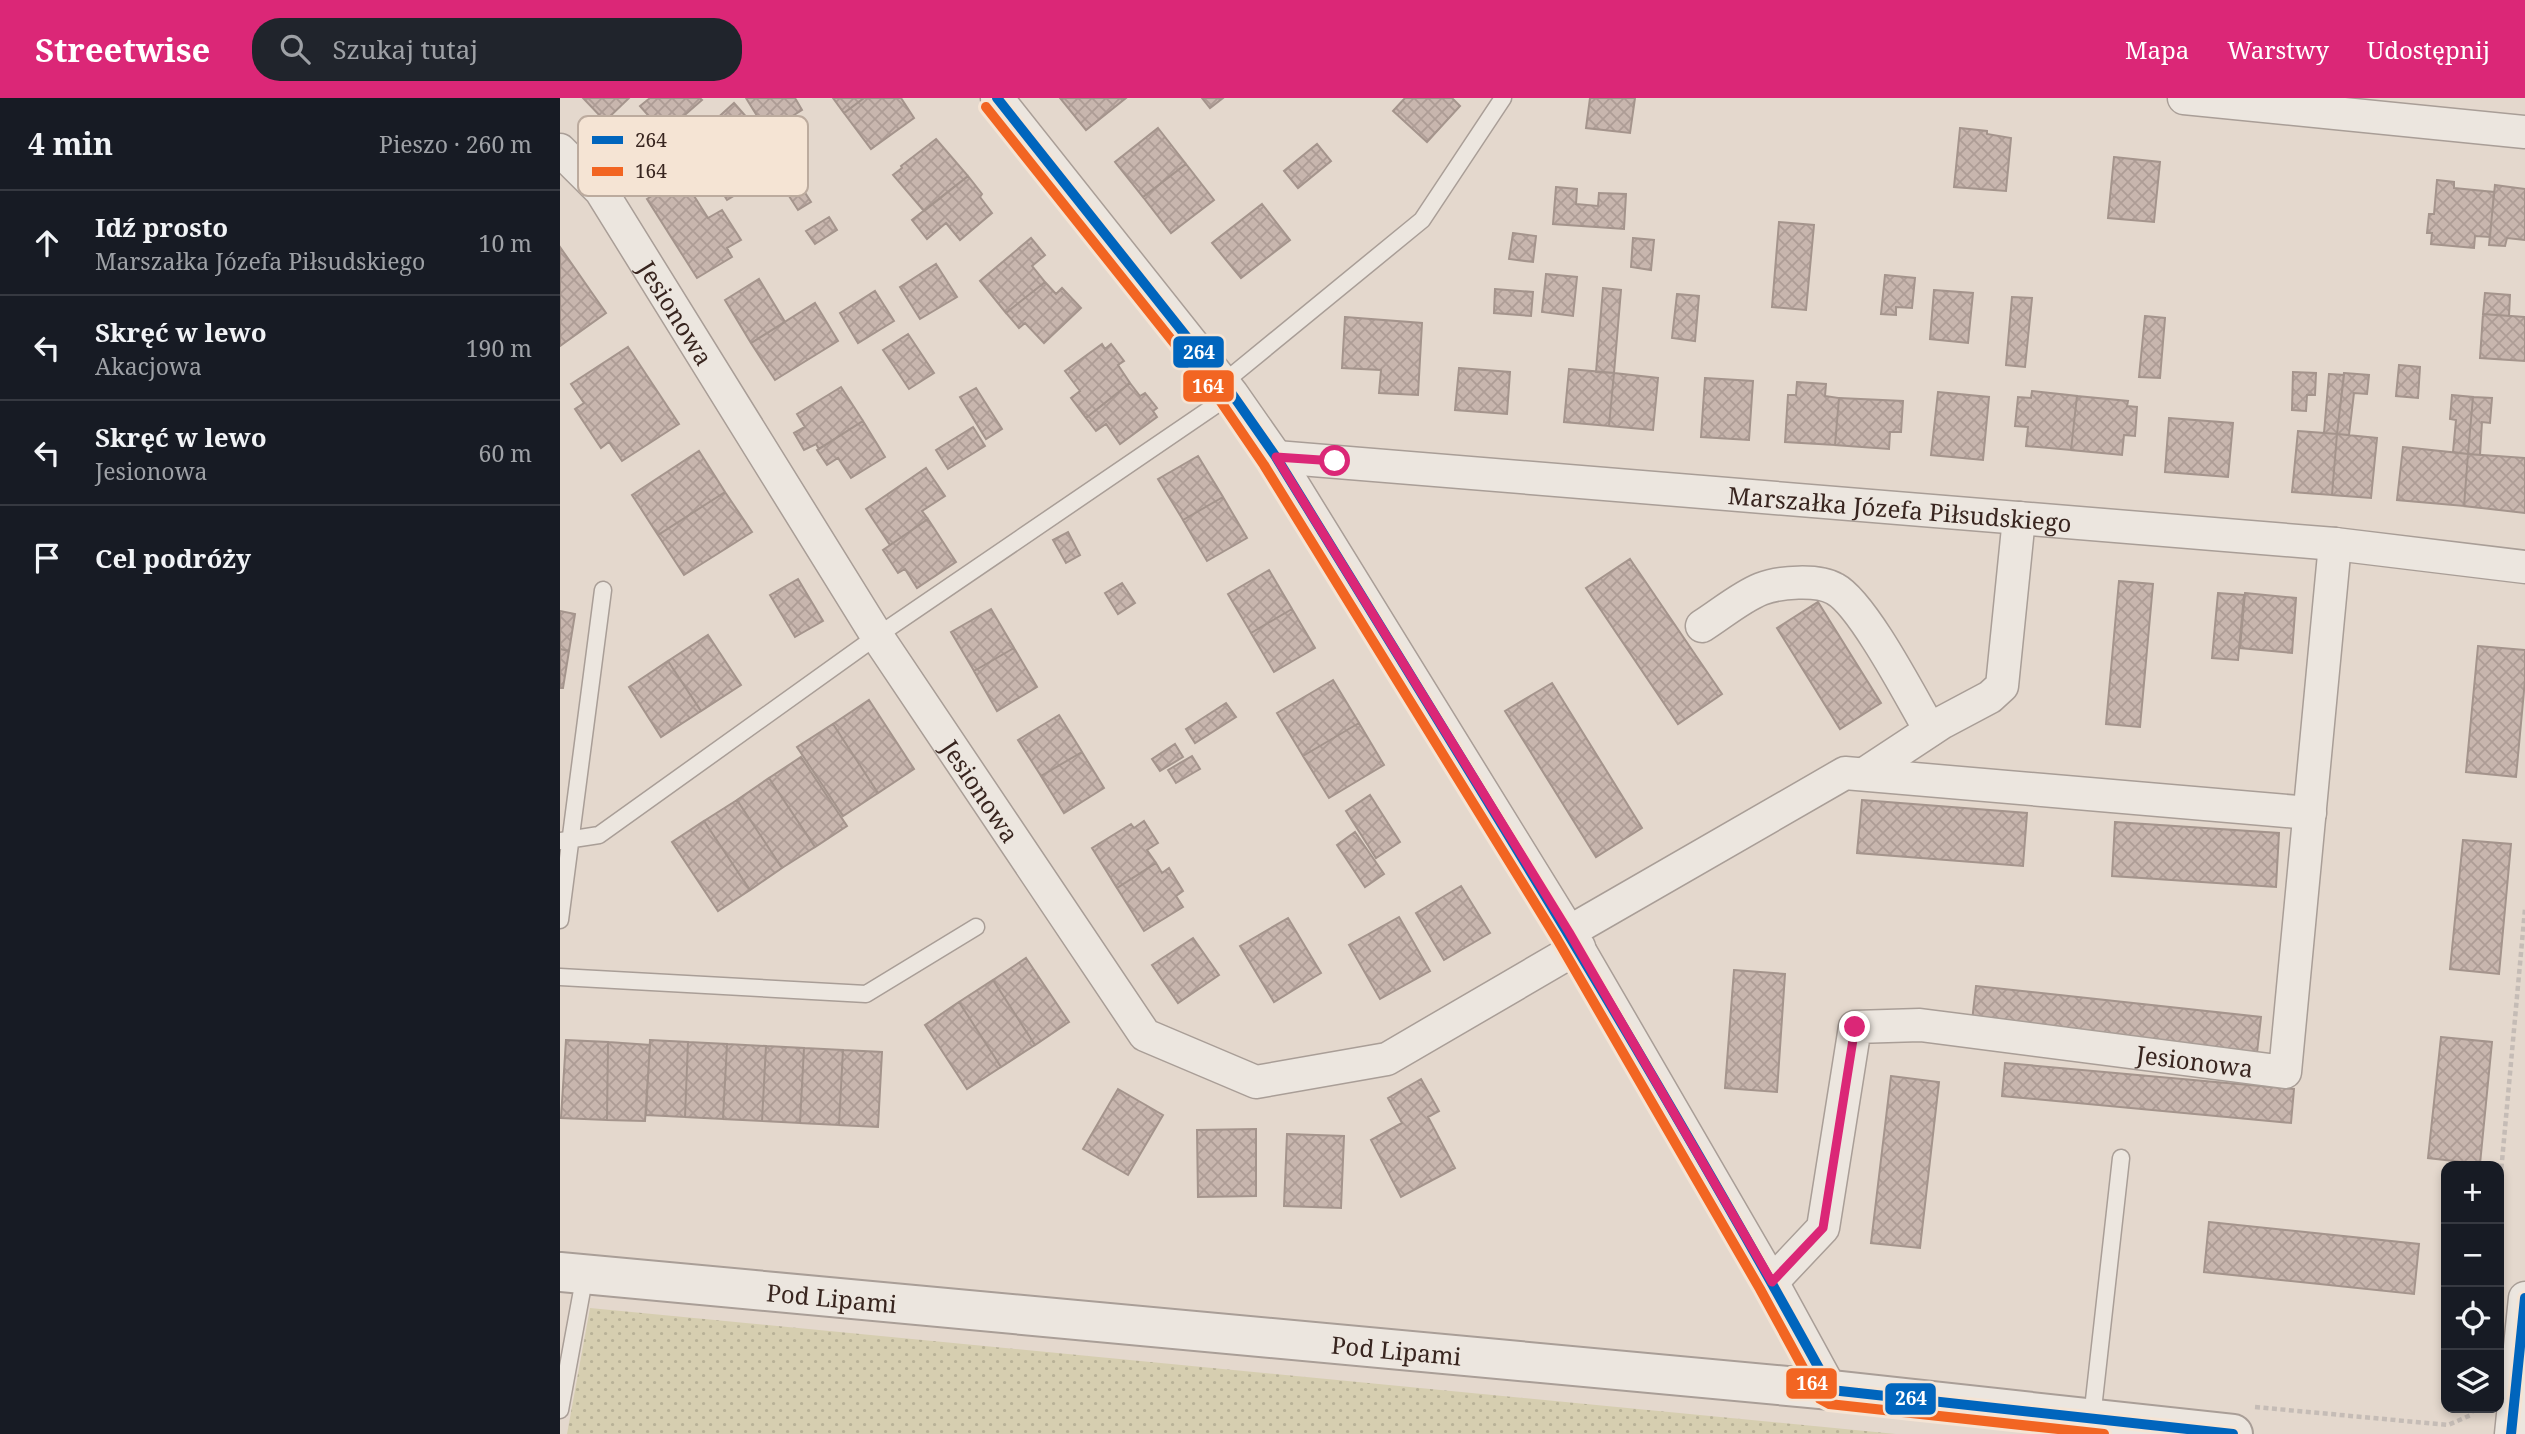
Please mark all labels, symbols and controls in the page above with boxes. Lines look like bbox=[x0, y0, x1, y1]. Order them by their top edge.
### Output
search box bbox=[252, 18, 742, 81]
text: Streetwise bbox=[35, 27, 210, 72]
icon: search bbox=[276, 30, 314, 68]
text: Szukaj tutaj bbox=[332, 31, 478, 67]
text: Mapa bbox=[2125, 33, 2189, 66]
text: Warstwy bbox=[2227, 33, 2329, 66]
text: Udostępnij bbox=[2367, 33, 2490, 66]
legend bbox=[578, 116, 808, 196]
text: 4 min bbox=[28, 123, 113, 164]
text: 264 bbox=[635, 127, 667, 153]
text: Pieszo · 260 m bbox=[379, 128, 532, 160]
text: 164 bbox=[635, 158, 667, 184]
text: Idź prosto bbox=[95, 209, 228, 245]
icon: ahead bbox=[28, 224, 66, 262]
text: 10 m bbox=[479, 227, 532, 259]
text: Marszałka Józefa Piłsudskiego bbox=[95, 245, 425, 277]
street label: Jesionowa bbox=[631, 253, 721, 371]
text: Skręć w lewo bbox=[95, 314, 267, 350]
icon: left bbox=[28, 329, 66, 367]
text: 190 m bbox=[466, 332, 532, 364]
line badge: 264 bbox=[1172, 335, 1225, 369]
text: 264 bbox=[1183, 339, 1215, 365]
text: Akacjowa bbox=[95, 350, 202, 382]
line badge: 164 bbox=[1182, 369, 1235, 403]
text: 164 bbox=[1192, 373, 1224, 399]
text: Skręć w lewo bbox=[95, 419, 267, 455]
icon: left bbox=[28, 434, 66, 472]
text: 60 m bbox=[479, 437, 532, 469]
route start bbox=[1319, 445, 1350, 476]
text: Jesionowa bbox=[95, 455, 207, 487]
street label: Marszałka Józefa Piłsudskiego bbox=[1727, 478, 2073, 539]
icon: arrive bbox=[28, 539, 66, 577]
text: Cel podróży bbox=[95, 540, 251, 576]
street label: Jesionowa bbox=[934, 732, 1027, 849]
route end bbox=[1839, 1011, 1870, 1042]
street label: Jesionowa bbox=[2134, 1036, 2255, 1084]
map controls bbox=[2441, 1161, 2504, 1413]
button: + bbox=[2441, 1161, 2504, 1224]
button: − bbox=[2441, 1224, 2504, 1287]
street label: Pod Lipami bbox=[765, 1275, 899, 1320]
button: locate bbox=[2441, 1287, 2504, 1350]
street label: Pod Lipami bbox=[1330, 1327, 1463, 1372]
button: layers bbox=[2441, 1350, 2504, 1413]
line badge: 164 bbox=[1785, 1367, 1838, 1400]
text: 164 bbox=[1796, 1370, 1828, 1396]
line badge: 264 bbox=[1884, 1382, 1937, 1416]
text: 264 bbox=[1895, 1385, 1927, 1411]

